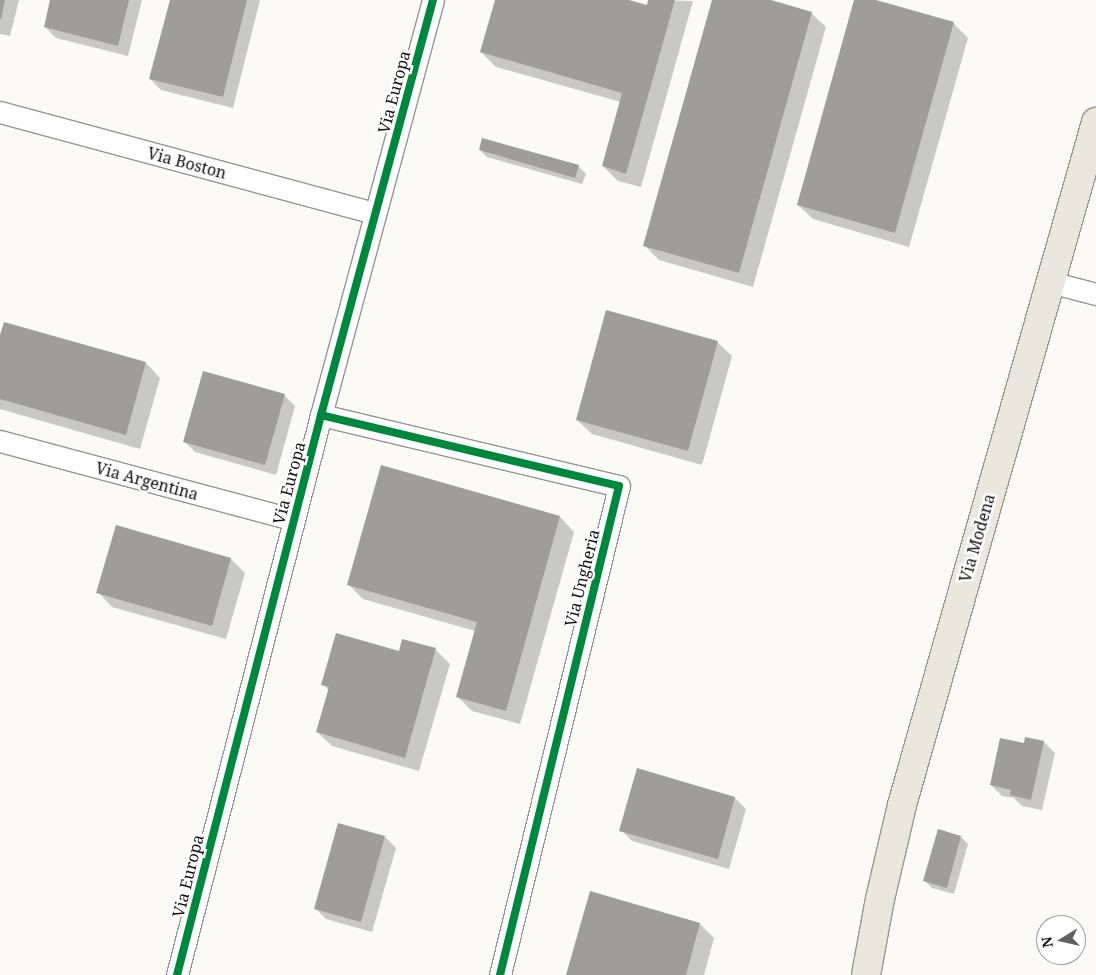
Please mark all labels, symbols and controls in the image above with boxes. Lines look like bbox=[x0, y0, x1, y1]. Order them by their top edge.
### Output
street label: Via Europa bbox=[374, 49, 414, 135]
street label: Via Boston bbox=[145, 143, 229, 183]
street label: Via Europa bbox=[269, 440, 309, 526]
street label: Via Argentina bbox=[94, 458, 200, 504]
street label: Via Modena bbox=[955, 492, 999, 584]
street label: Via Ungheria bbox=[561, 527, 603, 629]
street label: Via Europa bbox=[168, 833, 208, 919]
north arrow bbox=[1036, 915, 1086, 965]
text: N bbox=[1036, 935, 1057, 949]

